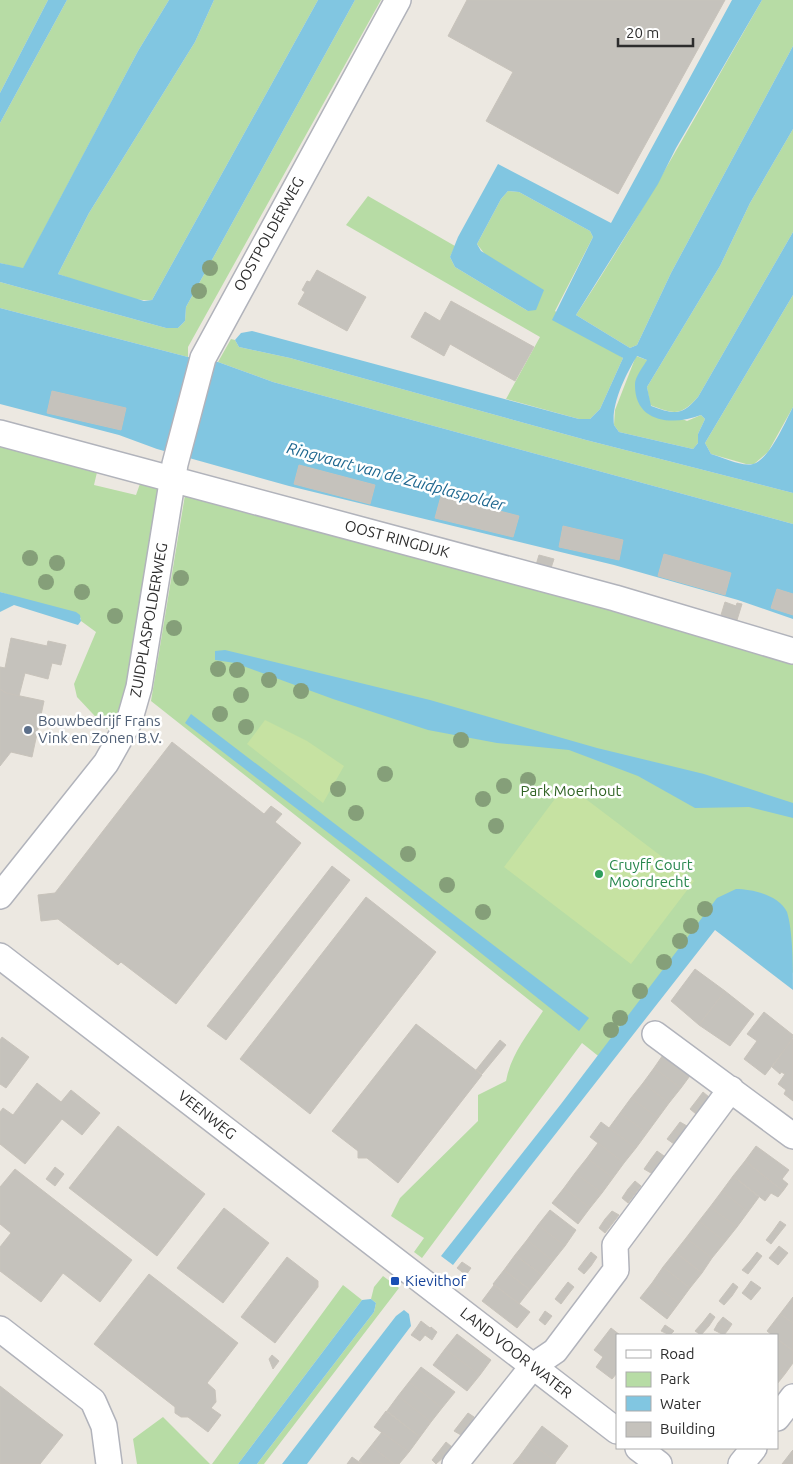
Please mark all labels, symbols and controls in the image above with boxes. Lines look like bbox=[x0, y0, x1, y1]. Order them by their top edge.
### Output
scale bar bbox=[618, 15, 693, 47]
text: 20 m bbox=[626, 24, 659, 41]
street label: OOSTPOLDERWEG bbox=[230, 174, 307, 294]
water label: Ringvaart van de Zuidplaspolder bbox=[285, 438, 508, 514]
street label: OOST RINGDIJK bbox=[343, 516, 451, 561]
street label: ZUIDPLASPOLDERWEG bbox=[127, 541, 170, 699]
place label: Bouwbedrijf Frans Vink en Zonen B.V. bbox=[38, 712, 162, 746]
marker: Bouwbedrijf Frans Vink en Zonen B.V. bbox=[22, 724, 34, 736]
park label: Park Moerhout bbox=[521, 782, 622, 799]
place label: Cruyff Court Moordrecht bbox=[609, 856, 693, 890]
marker: Cruyff Court Moordrecht bbox=[593, 868, 605, 880]
street label: VEENWEG bbox=[175, 1087, 240, 1143]
place label: Kievithof bbox=[405, 1272, 467, 1289]
marker: Kievithof bbox=[389, 1275, 401, 1287]
street label: LAND VOOR WATER bbox=[457, 1304, 575, 1401]
legend bbox=[616, 1334, 778, 1449]
text: Road bbox=[660, 1345, 695, 1362]
text: Park bbox=[660, 1370, 690, 1387]
text: Water bbox=[660, 1395, 701, 1412]
text: Building bbox=[660, 1420, 715, 1437]

